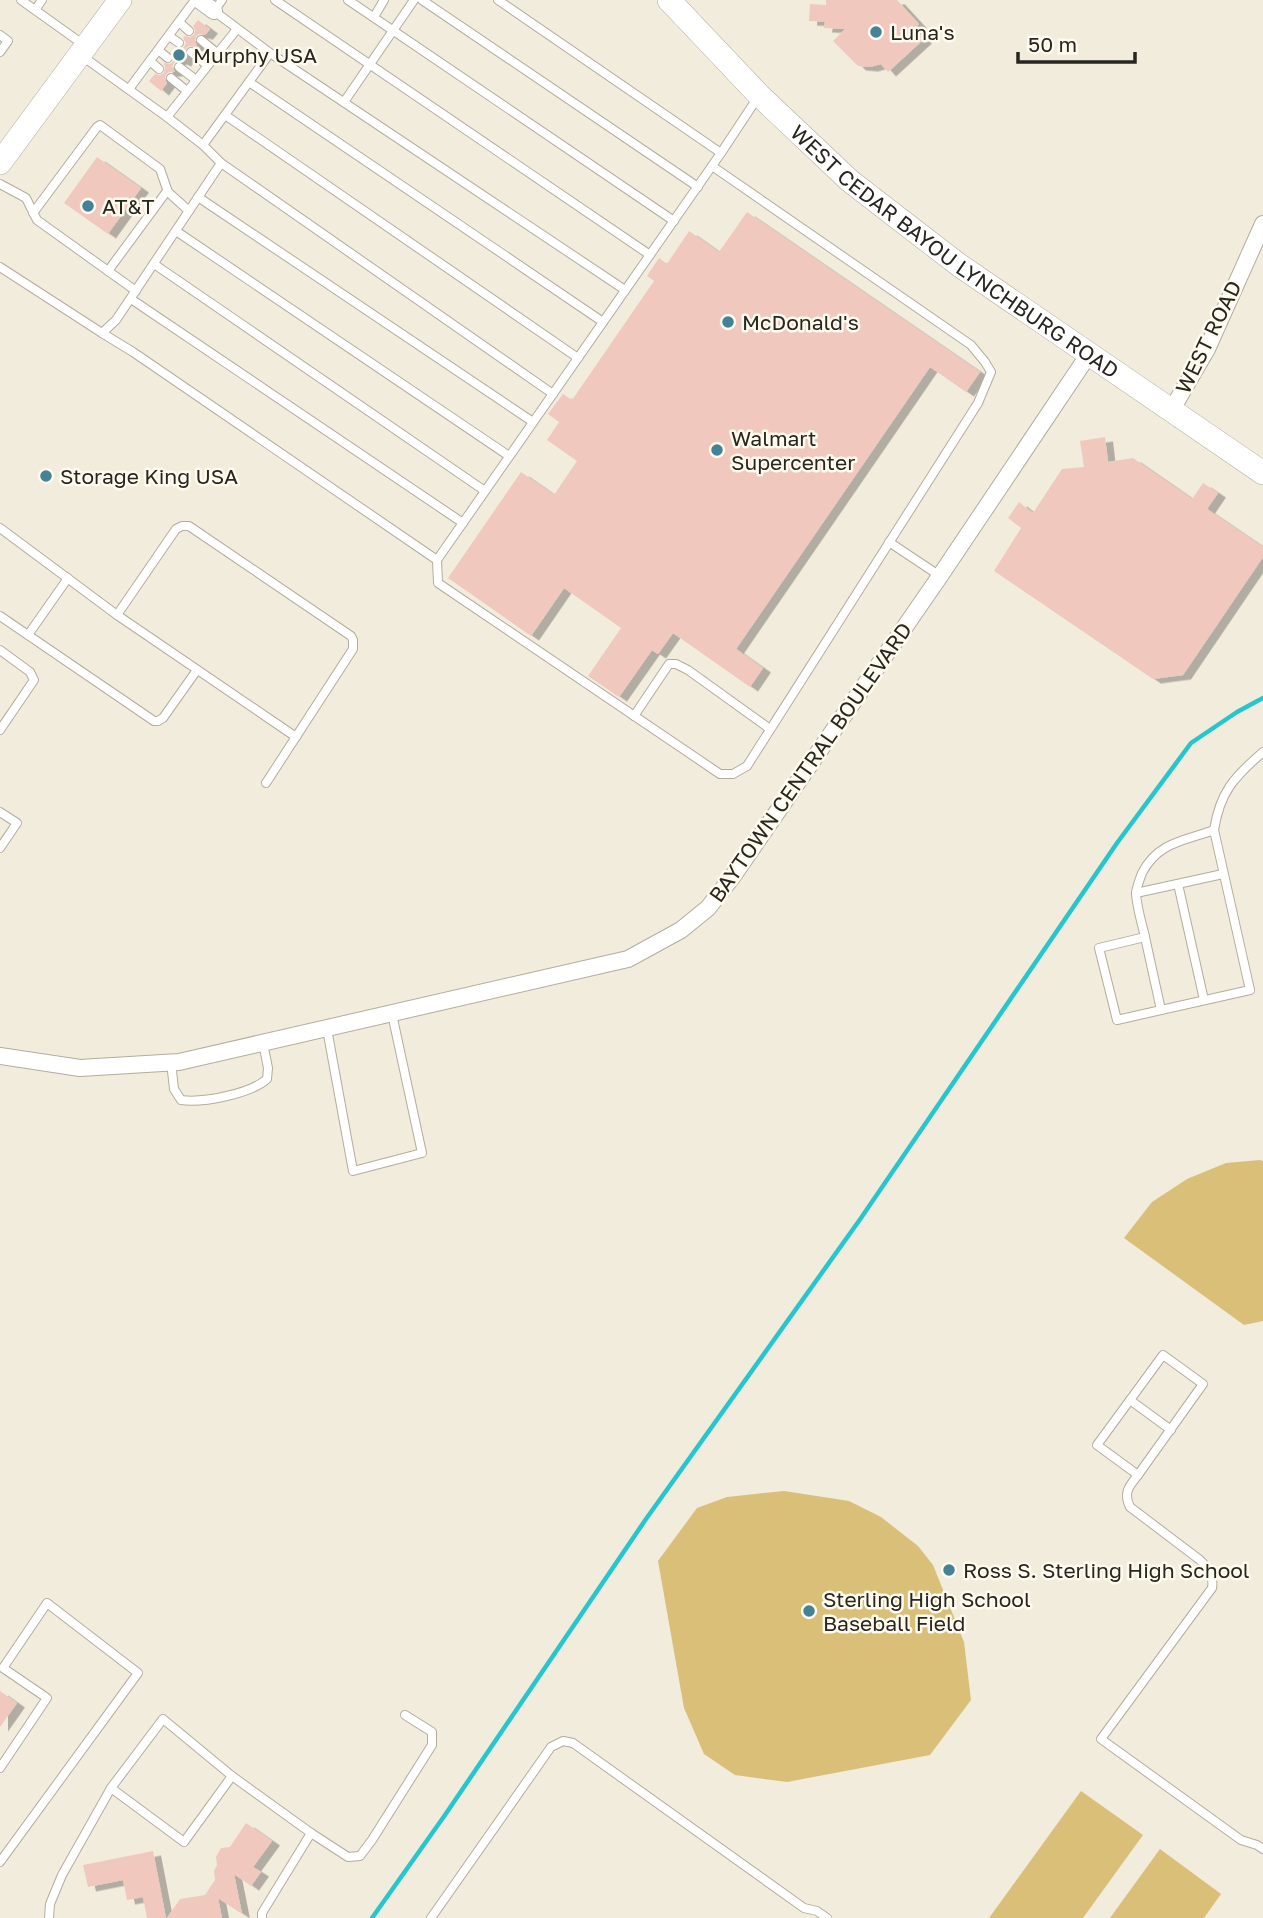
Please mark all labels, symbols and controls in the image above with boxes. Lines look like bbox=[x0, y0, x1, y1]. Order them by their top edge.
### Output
place label: Luna's bbox=[890, 19, 955, 45]
scale bar bbox=[1018, 21, 1135, 65]
marker: Luna's bbox=[868, 24, 884, 40]
text: 50 m bbox=[1028, 31, 1077, 57]
place label: Murphy USA bbox=[193, 42, 317, 68]
marker: Murphy USA bbox=[171, 47, 187, 63]
street label: WEST CEDAR BAYOU LYNCHBURG ROAD bbox=[785, 119, 1124, 384]
place label: AT&T bbox=[102, 193, 155, 219]
marker: AT&T bbox=[80, 198, 96, 214]
street label: WEST ROAD bbox=[1169, 276, 1247, 398]
place label: McDonald's bbox=[742, 309, 859, 335]
marker: McDonald's bbox=[720, 314, 736, 330]
place label: Walmart Supercenter bbox=[731, 425, 855, 475]
marker: Walmart Supercenter bbox=[709, 442, 725, 458]
place label: Storage King USA bbox=[60, 463, 238, 489]
marker: Storage King USA bbox=[38, 468, 54, 484]
street label: BAYTOWN CENTRAL BOULEVARD bbox=[703, 617, 917, 907]
place label: Ross S. Sterling High School bbox=[963, 1557, 1250, 1583]
marker: Ross S. Sterling High School bbox=[941, 1562, 957, 1578]
place label: Sterling High School Baseball Field bbox=[823, 1586, 1031, 1636]
marker: Sterling High School Baseball Field bbox=[801, 1603, 817, 1619]

